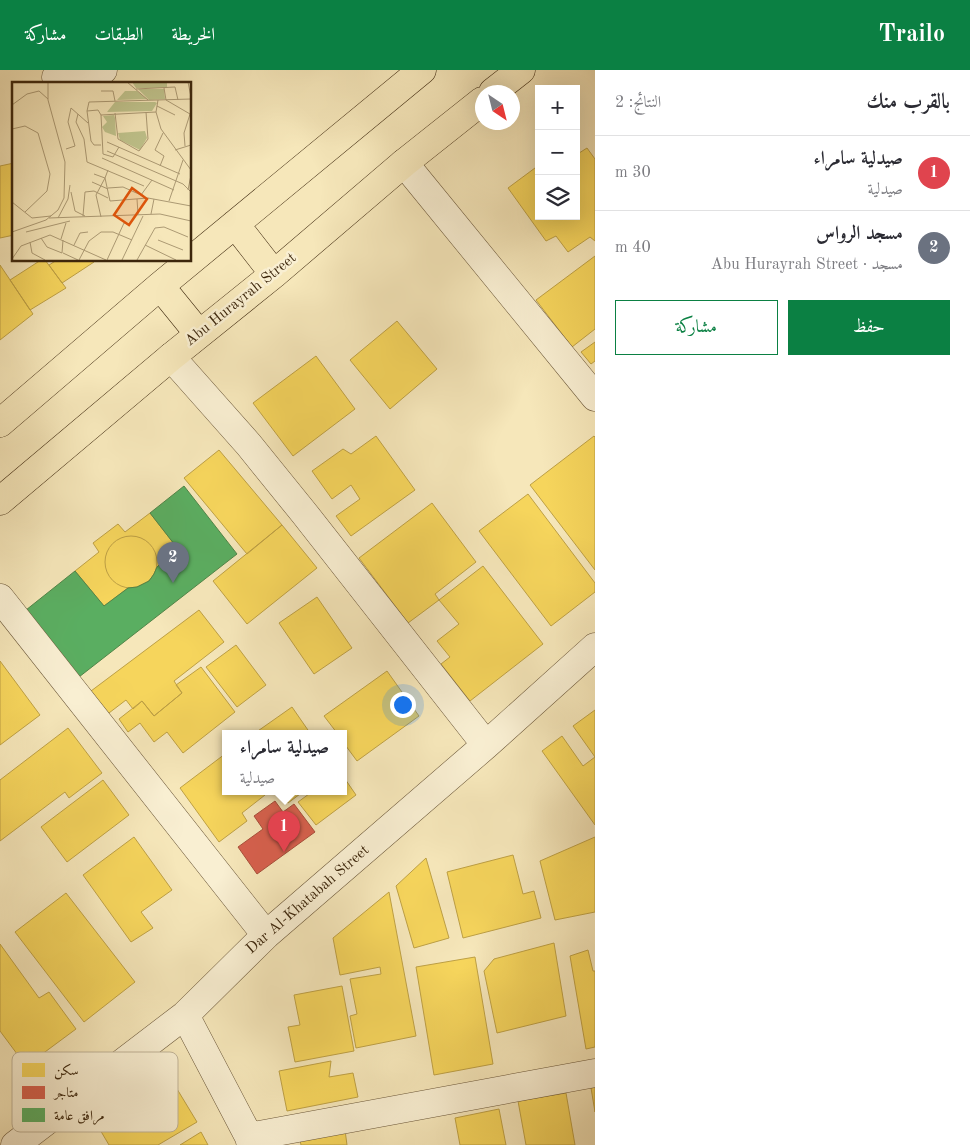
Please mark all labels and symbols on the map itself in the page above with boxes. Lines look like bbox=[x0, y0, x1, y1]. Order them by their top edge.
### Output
inset map bbox=[12, 82, 191, 261]
north arrow bbox=[475, 85, 520, 130]
street label: Abu Hurayrah Street bbox=[183, 251, 299, 349]
pin: 2 bbox=[157, 542, 189, 583]
your location bbox=[390, 692, 416, 718]
pin: 1 bbox=[268, 811, 300, 852]
street label: Dar Al-Khatabah Street bbox=[244, 843, 372, 957]
legend bbox=[12, 1052, 178, 1132]
text: سكن bbox=[54, 1063, 79, 1080]
text: متاجر bbox=[52, 1086, 78, 1100]
text: مرافق عامة bbox=[54, 1109, 105, 1125]

